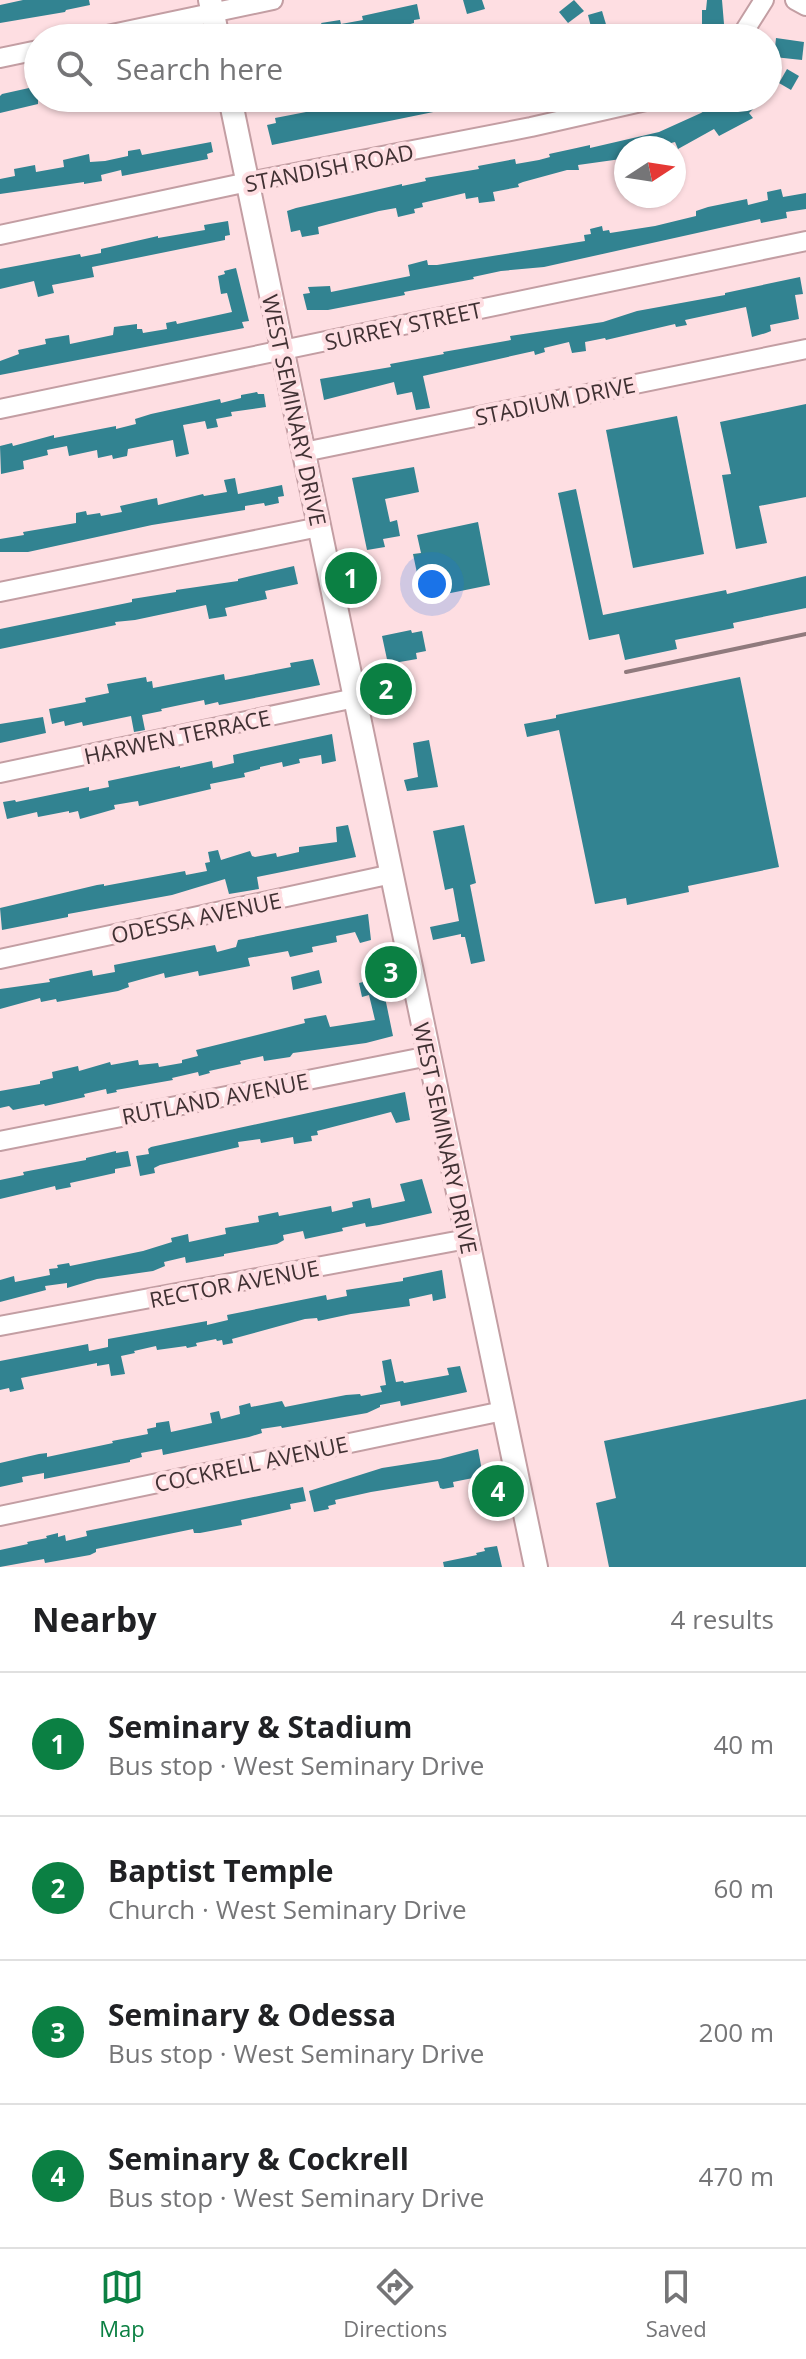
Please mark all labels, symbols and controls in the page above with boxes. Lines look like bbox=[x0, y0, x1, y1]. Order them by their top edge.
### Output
search box bbox=[24, 24, 782, 112]
icon: search bbox=[52, 46, 96, 90]
text: Search here bbox=[116, 48, 283, 89]
street label: STANDISH ROAD bbox=[242, 136, 416, 198]
north arrow bbox=[614, 136, 686, 208]
street label: WEST SEMINARY DRIVE bbox=[256, 292, 334, 528]
street label: SURREY STREET bbox=[322, 294, 484, 356]
street label: STADIUM DRIVE bbox=[472, 368, 638, 432]
pin: 1 bbox=[325, 548, 377, 608]
your location bbox=[412, 564, 452, 604]
pin: 2 bbox=[360, 659, 412, 719]
street label: HARWEN TERRACE bbox=[81, 702, 273, 770]
street label: ODESSA AVENUE bbox=[108, 884, 284, 950]
pin: 3 bbox=[365, 942, 417, 1002]
street label: WEST SEMINARY DRIVE bbox=[407, 1020, 485, 1256]
street label: RUTLAND AVENUE bbox=[119, 1065, 311, 1131]
street label: RECTOR AVENUE bbox=[147, 1252, 321, 1314]
street label: COCKRELL AVENUE bbox=[152, 1428, 350, 1498]
pin: 4 bbox=[472, 1461, 524, 1521]
text: Nearby bbox=[32, 1596, 157, 1642]
text: 4 results bbox=[671, 1601, 774, 1637]
text: Seminary & Stadium bbox=[108, 1706, 412, 1747]
text: 1 bbox=[51, 1726, 65, 1762]
text: 40 m bbox=[713, 1726, 774, 1762]
text: Bus stop · West Seminary Drive bbox=[108, 1747, 484, 1783]
text: Baptist Temple bbox=[108, 1850, 334, 1891]
text: 2 bbox=[51, 1870, 65, 1906]
text: 60 m bbox=[713, 1870, 774, 1906]
text: Church · West Seminary Drive bbox=[108, 1891, 467, 1927]
text: Seminary & Odessa bbox=[108, 1994, 396, 2035]
text: 3 bbox=[51, 2014, 65, 2050]
text: 200 m bbox=[699, 2014, 774, 2050]
text: Bus stop · West Seminary Drive bbox=[108, 2035, 484, 2071]
text: Seminary & Cockrell bbox=[108, 2138, 409, 2179]
text: 4 bbox=[51, 2158, 65, 2194]
text: 470 m bbox=[699, 2158, 774, 2194]
text: Bus stop · West Seminary Drive bbox=[108, 2179, 484, 2215]
tab: Map bbox=[99, 2265, 145, 2343]
tab: Directions bbox=[343, 2265, 447, 2343]
tab: Saved bbox=[646, 2265, 707, 2343]

